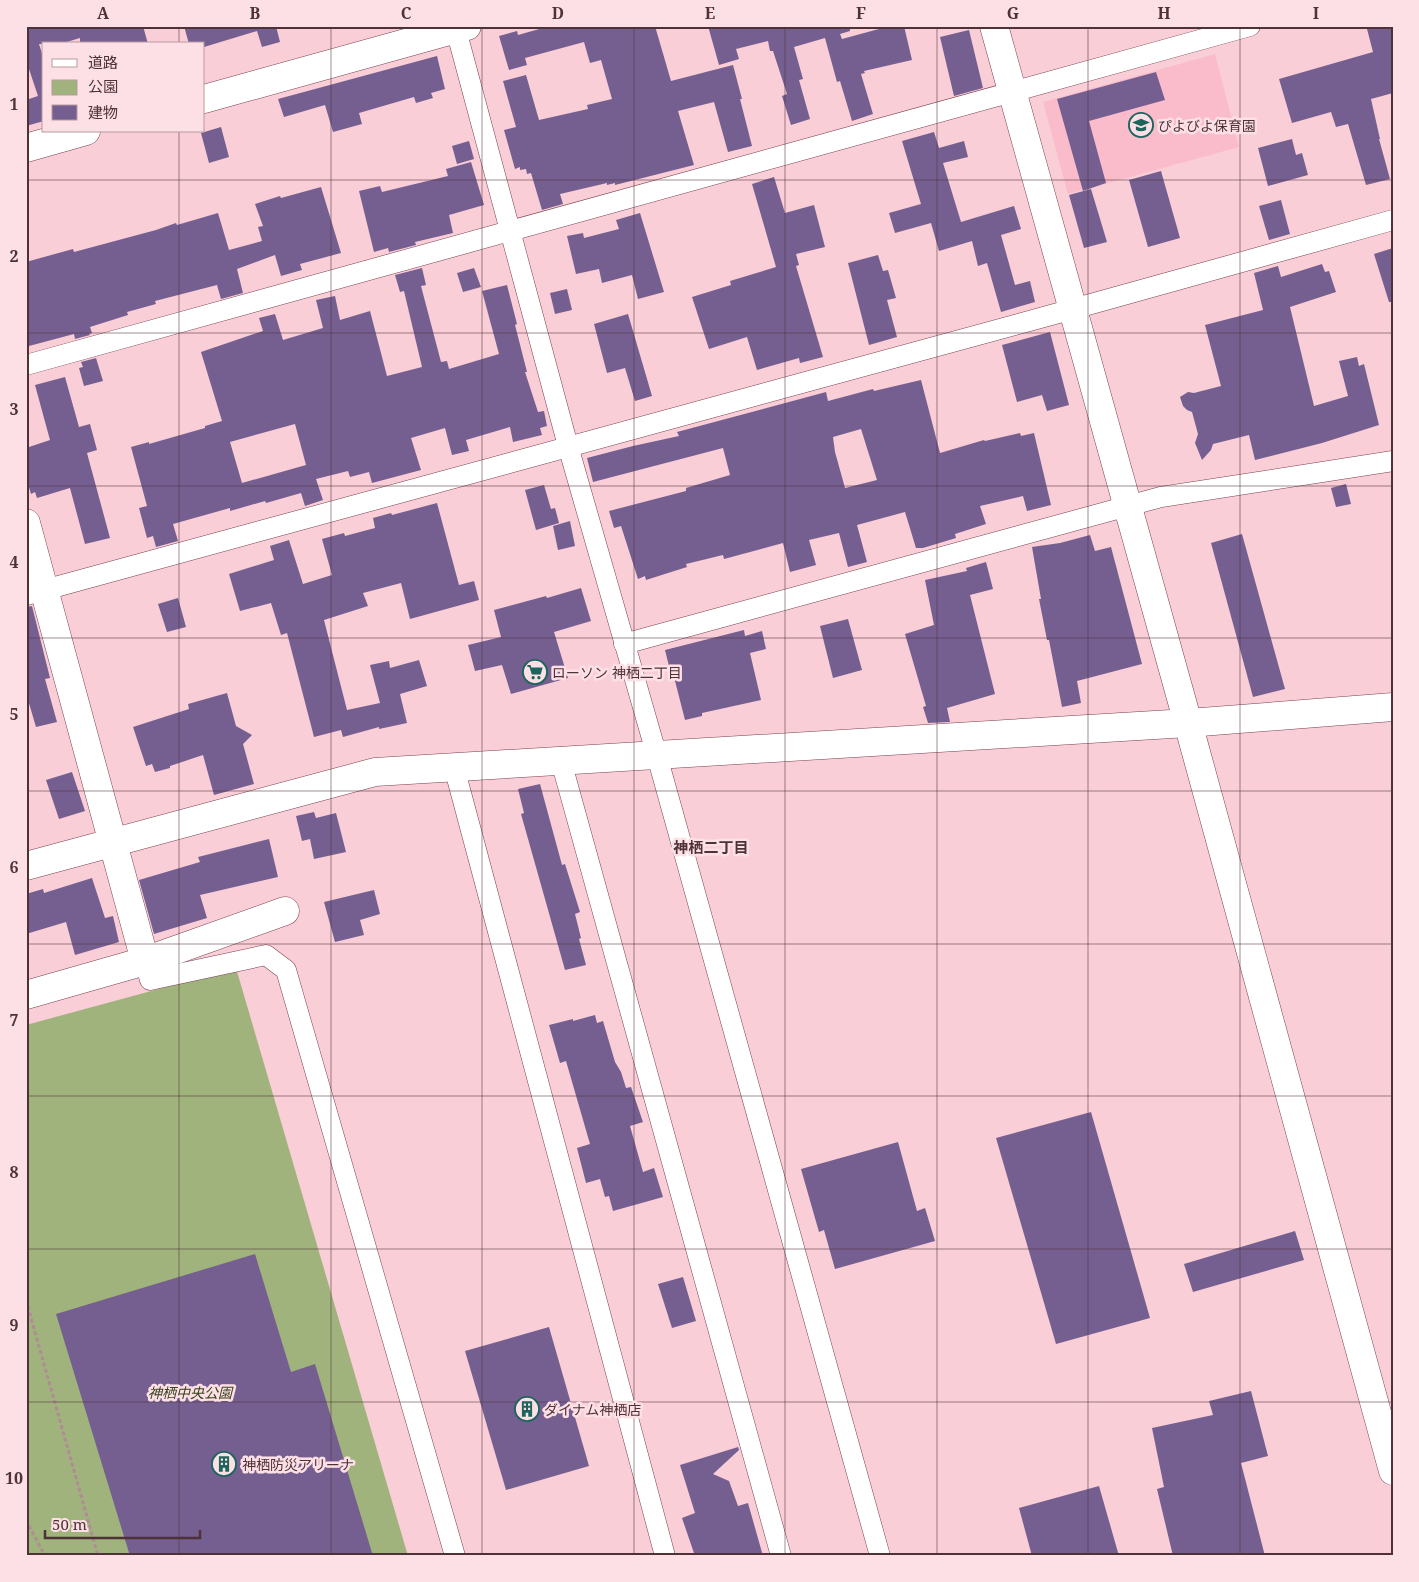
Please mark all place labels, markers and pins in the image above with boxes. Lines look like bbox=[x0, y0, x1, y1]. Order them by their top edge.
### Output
school or university icon: ぴよびよ保育園 bbox=[1128, 112, 1154, 138]
place label: ぴよびよ保育園 bbox=[1158, 116, 1256, 135]
supermarket icon: ローソン 神栖二丁目 bbox=[522, 659, 548, 685]
place label: ローソン 神栖二丁目 bbox=[552, 663, 682, 682]
building icon: ダイナム神栖店 bbox=[514, 1396, 540, 1422]
place label: ダイナム神栖店 bbox=[544, 1400, 641, 1419]
building icon: 神栖防災アリーナ bbox=[211, 1451, 237, 1477]
place label: 神栖防災アリーナ bbox=[242, 1455, 354, 1474]

